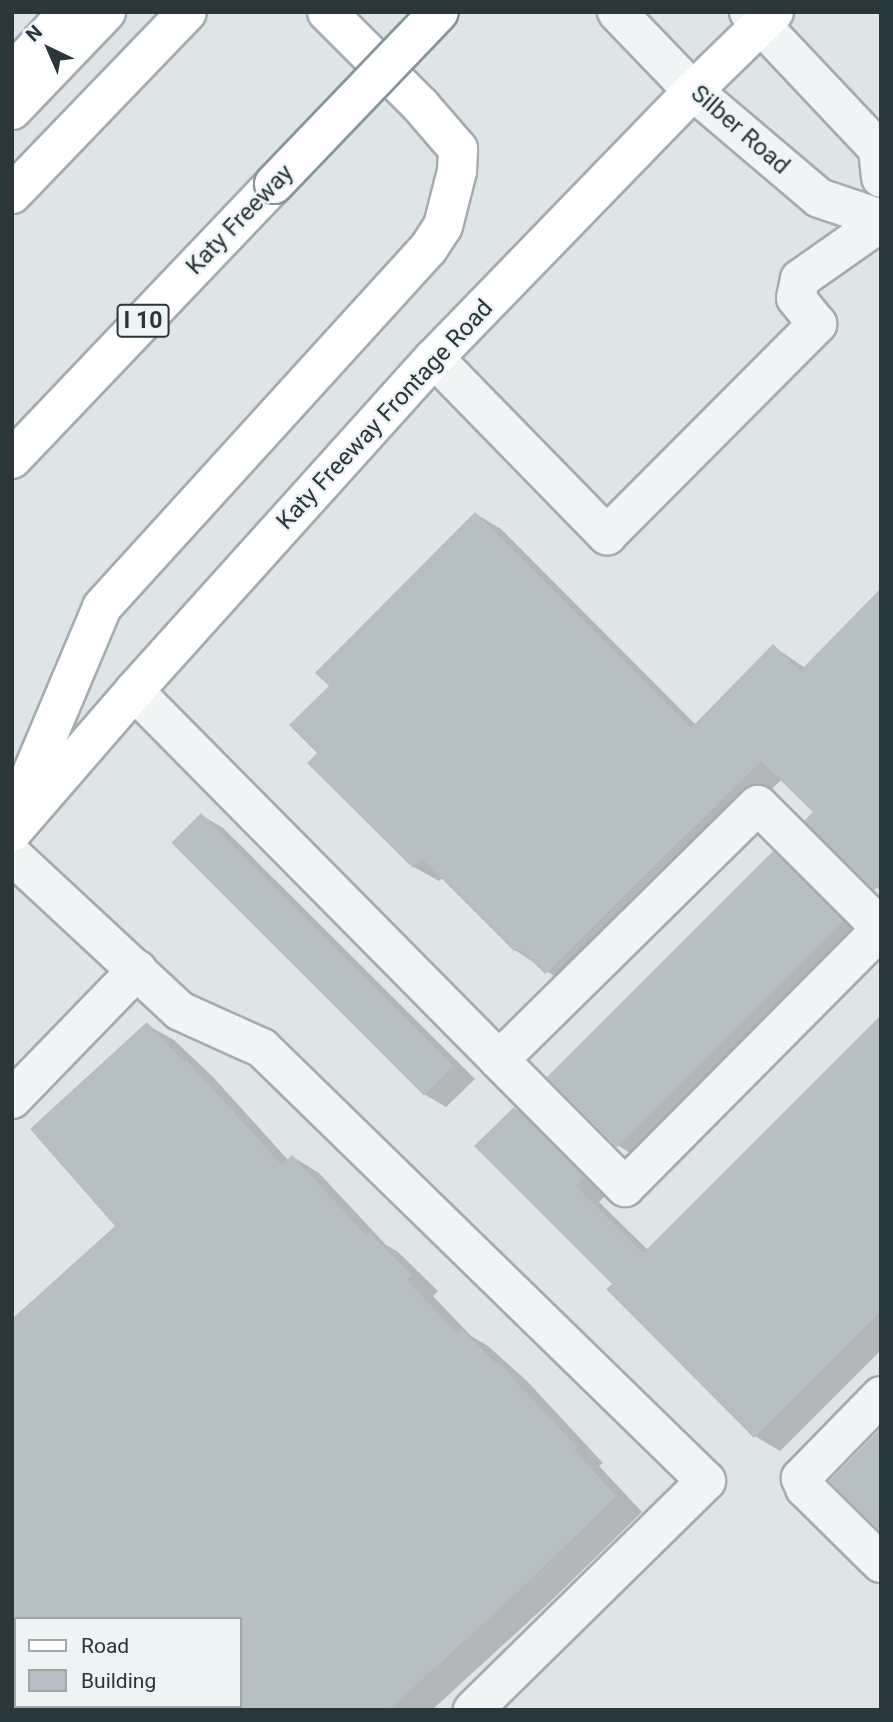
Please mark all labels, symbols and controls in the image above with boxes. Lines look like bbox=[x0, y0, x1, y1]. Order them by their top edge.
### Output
north arrow bbox=[14, 14, 84, 84]
text: N bbox=[21, 21, 47, 46]
street label: Silber Road bbox=[685, 79, 795, 181]
street label: Katy Freeway bbox=[180, 159, 300, 281]
street label: Katy Freeway Frontage Road bbox=[271, 294, 499, 536]
road number: I 10 bbox=[115, 302, 171, 340]
legend bbox=[14, 1617, 242, 1708]
text: Road bbox=[81, 1634, 129, 1658]
text: Building bbox=[81, 1669, 156, 1693]

